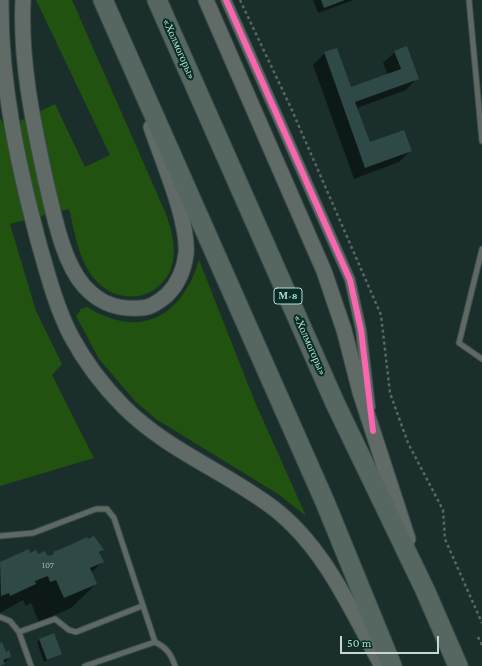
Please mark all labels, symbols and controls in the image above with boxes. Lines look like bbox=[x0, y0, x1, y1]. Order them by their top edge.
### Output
street label: «Холмогоры» bbox=[160, 17, 198, 81]
road number: М-8 bbox=[274, 288, 302, 304]
street label: «Холмогоры» bbox=[291, 313, 329, 377]
house number: 107 bbox=[42, 560, 54, 570]
scale bar bbox=[342, 628, 441, 654]
text: 50 m bbox=[347, 636, 371, 650]

